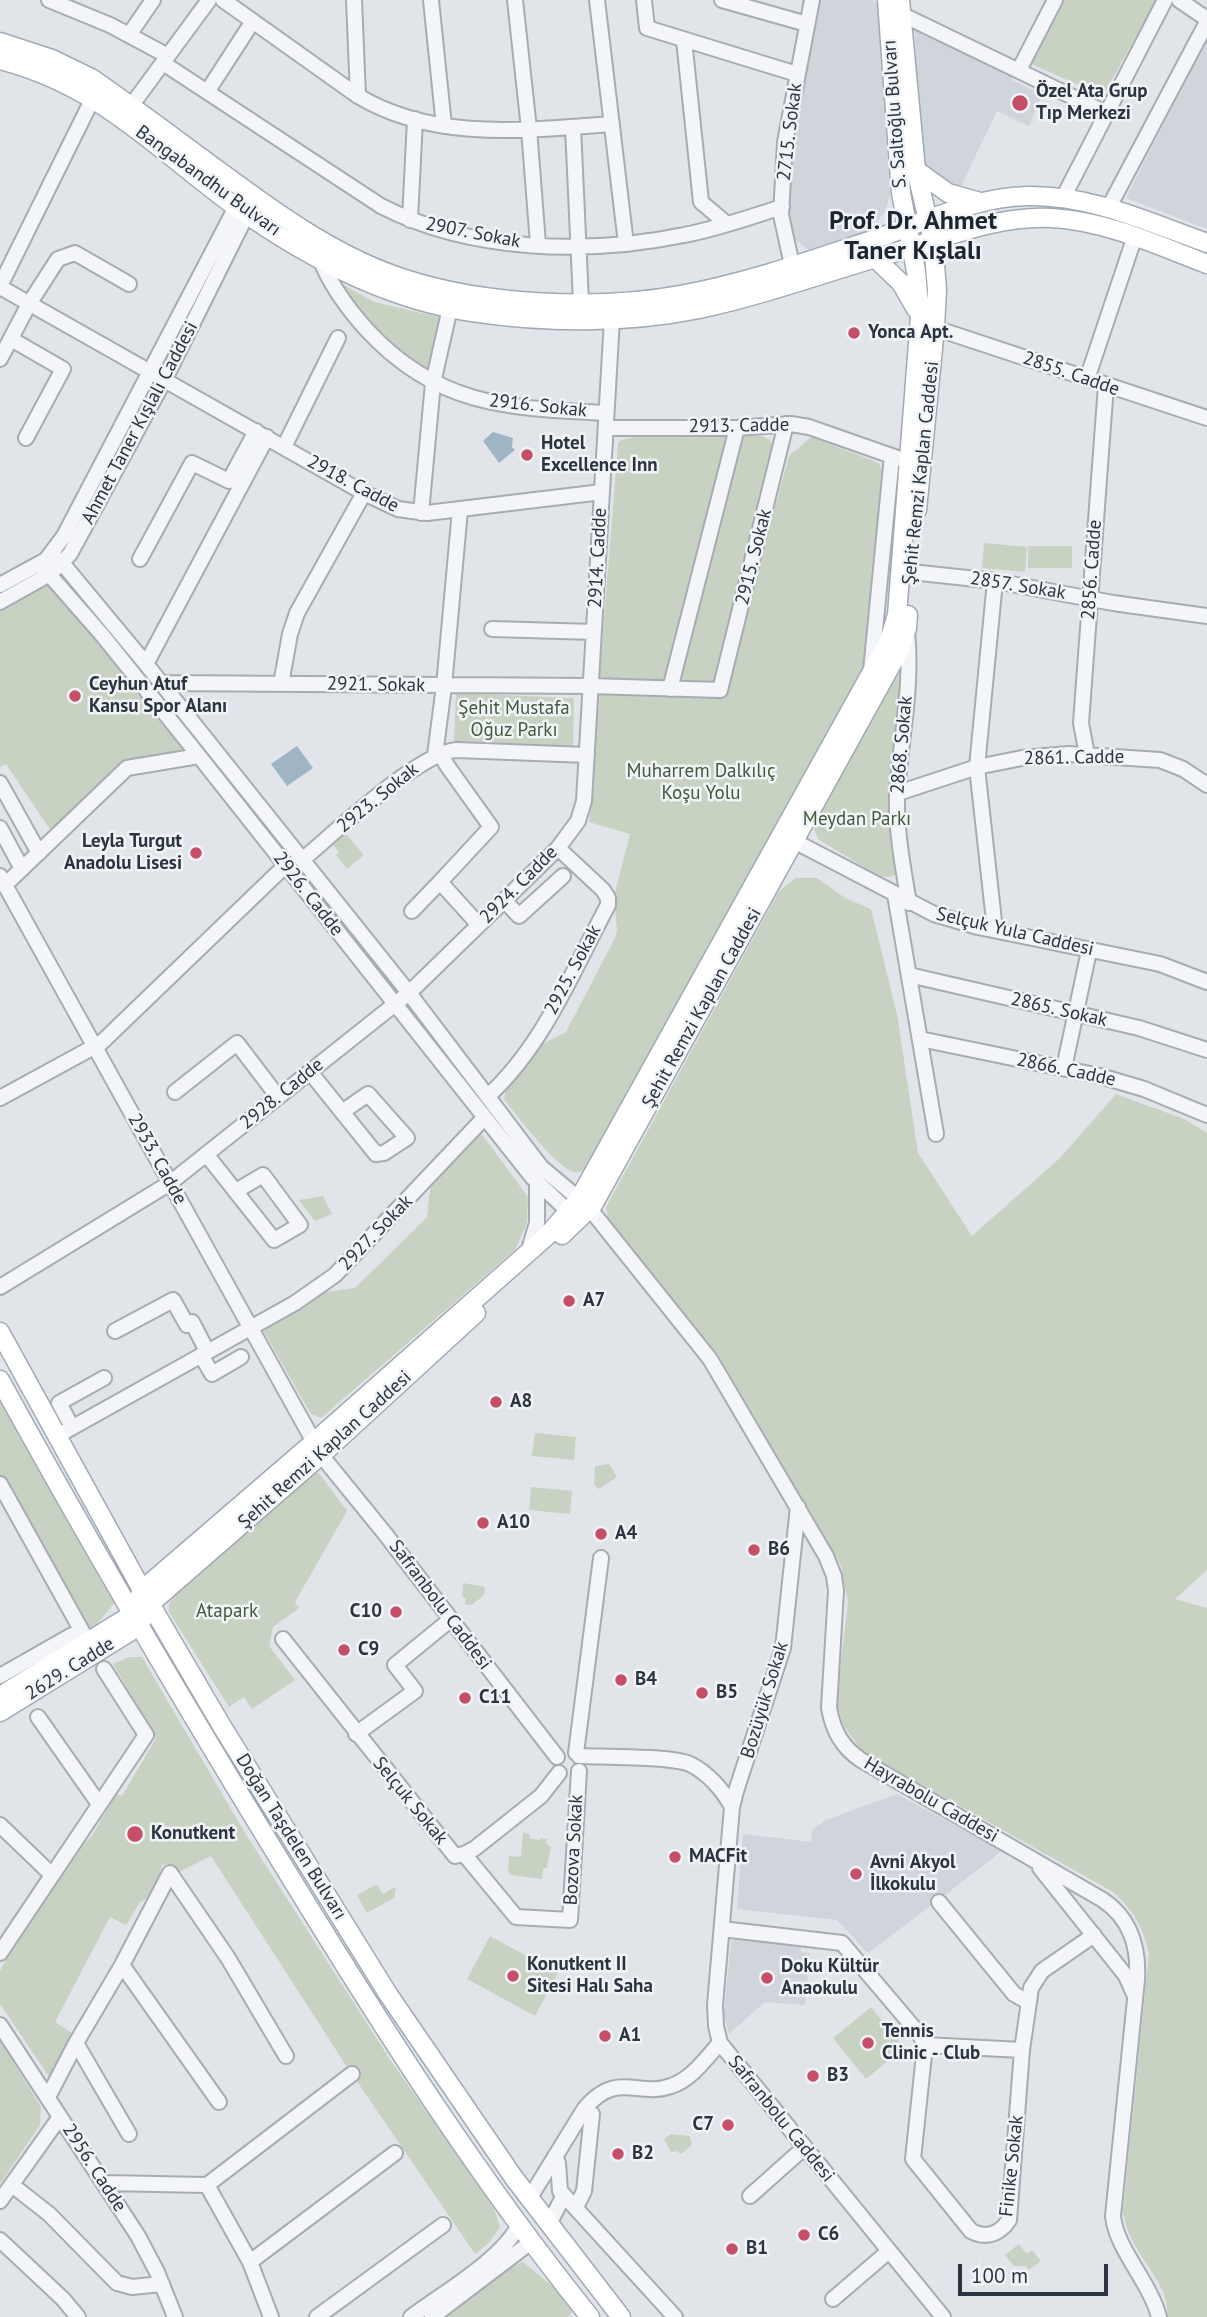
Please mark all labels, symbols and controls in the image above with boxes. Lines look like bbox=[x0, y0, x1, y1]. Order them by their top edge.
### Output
street label: S. Saltoğlu Bulvarı bbox=[878, 39, 912, 189]
place label: Özel Ata Grup Tıp Merkezi bbox=[1036, 81, 1148, 125]
street label: 2715. Sokak bbox=[773, 82, 807, 182]
marker: Özel Ata Grup Tıp Merkezi bbox=[1010, 93, 1030, 113]
street label: Bangabandhu Bulvarı bbox=[131, 121, 285, 241]
district label: Prof. Dr. Ahmet Taner Kışlalı bbox=[829, 206, 997, 268]
street label: 2907. Sokak bbox=[424, 213, 522, 253]
street label: Ahmet Taner Kışlalı Caddesi bbox=[77, 318, 203, 528]
place label: Yonca Apt. bbox=[868, 322, 953, 344]
marker: Yonca Apt. bbox=[846, 325, 862, 341]
street label: 2855. Cadde bbox=[1020, 347, 1122, 401]
street label: Şehit Remzi Kaplan Caddesi bbox=[898, 360, 944, 586]
street label: 2916. Sokak bbox=[488, 390, 588, 422]
street label: 2913. Cadde bbox=[689, 414, 789, 438]
place label: Hotel Excellence Inn bbox=[541, 433, 658, 477]
marker: Hotel Excellence Inn bbox=[519, 447, 535, 463]
street label: 2918. Cadde bbox=[303, 450, 403, 518]
street label: 2915. Sokak bbox=[731, 506, 777, 608]
street label: 2914. Cadde bbox=[584, 507, 612, 609]
street label: 2856. Cadde bbox=[1077, 519, 1107, 621]
street label: 2857. Sokak bbox=[969, 567, 1067, 605]
street label: 2921. Sokak bbox=[327, 673, 425, 697]
place label: Ceyhun Atuf Kansu Spor Alanı bbox=[89, 674, 227, 718]
marker: Ceyhun Atuf Kansu Spor Alanı bbox=[67, 688, 83, 704]
street label: 2868. Sokak bbox=[886, 695, 918, 795]
park label: Şehit Mustafa Oğuz Parkı bbox=[458, 698, 570, 742]
street label: 2861. Cadde bbox=[1024, 746, 1124, 770]
street label: 2923. Sokak bbox=[333, 758, 423, 838]
park label: Muharrem Dalkılıç Koşu Yolu bbox=[627, 761, 775, 805]
park label: Meydan Parkı bbox=[803, 809, 911, 831]
place label: Leyla Turgut Anadolu Lisesi bbox=[64, 831, 182, 875]
street label: 2924. Cadde bbox=[475, 841, 563, 929]
marker: Leyla Turgut Anadolu Lisesi bbox=[188, 845, 204, 861]
street label: 2926. Cadde bbox=[268, 847, 348, 941]
street label: Selçuk Yula Caddesi bbox=[934, 903, 1096, 961]
street label: Şehit Remzi Kaplan Caddesi bbox=[637, 904, 767, 1112]
street label: 2925. Sokak bbox=[540, 921, 606, 1019]
street label: 2865. Sokak bbox=[1008, 988, 1110, 1032]
street label: 2866. Cadde bbox=[1014, 1048, 1118, 1092]
street label: 2928. Cadde bbox=[236, 1053, 328, 1135]
street label: 2933. Cadde bbox=[123, 1109, 191, 1209]
street label: 2927. Sokak bbox=[334, 1190, 418, 1276]
place label: A7 bbox=[583, 1290, 605, 1312]
marker: A7 bbox=[561, 1293, 577, 1309]
street label: Şehit Remzi Kaplan Caddesi bbox=[234, 1366, 416, 1534]
place label: A8 bbox=[510, 1391, 532, 1413]
marker: A8 bbox=[488, 1394, 504, 1410]
place label: A10 bbox=[497, 1512, 530, 1534]
marker: A10 bbox=[475, 1515, 491, 1531]
place label: A4 bbox=[615, 1523, 637, 1545]
marker: A4 bbox=[593, 1526, 609, 1542]
street label: Safranbolu Caddesi bbox=[384, 1536, 496, 1674]
place label: B6 bbox=[768, 1539, 790, 1561]
marker: B6 bbox=[746, 1542, 762, 1558]
park label: Atapark bbox=[196, 1601, 258, 1623]
place label: C10 bbox=[350, 1601, 382, 1623]
marker: C10 bbox=[388, 1604, 404, 1620]
street label: 2629. Cadde bbox=[21, 1633, 119, 1705]
place label: C9 bbox=[358, 1639, 379, 1661]
street label: Bozüyük Sokak bbox=[736, 1639, 794, 1761]
marker: C9 bbox=[336, 1642, 352, 1658]
place label: B4 bbox=[635, 1669, 657, 1691]
marker: B4 bbox=[613, 1672, 629, 1688]
place label: B5 bbox=[716, 1682, 738, 1704]
marker: B5 bbox=[694, 1685, 710, 1701]
place label: C11 bbox=[479, 1687, 511, 1709]
marker: C11 bbox=[457, 1690, 473, 1706]
street label: Doğan Taşdelen Bulvarı bbox=[231, 1750, 351, 1924]
street label: Hayrabolu Caddesi bbox=[860, 1752, 1002, 1848]
street label: Selçuk Sokak bbox=[368, 1753, 452, 1849]
street label: Bozova Sokak bbox=[560, 1794, 588, 1906]
place label: Konutkent bbox=[151, 1823, 235, 1845]
marker: Konutkent bbox=[125, 1824, 145, 1844]
place label: MACFit bbox=[689, 1846, 747, 1868]
marker: MACFit bbox=[667, 1849, 683, 1865]
place label: Avni Akyol İlkokulu bbox=[870, 1852, 956, 1896]
marker: Avni Akyol İlkokulu bbox=[848, 1866, 864, 1882]
place label: Konutkent II Sitesi Halı Saha bbox=[527, 1954, 653, 1998]
place label: Doku Kültür Anaokulu bbox=[781, 1956, 879, 2000]
marker: Konutkent II Sitesi Halı Saha bbox=[505, 1968, 521, 1984]
marker: Doku Kültür Anaokulu bbox=[759, 1970, 775, 1986]
place label: Tennis Clinic - Club bbox=[882, 2021, 980, 2065]
place label: A1 bbox=[619, 2025, 641, 2047]
marker: A1 bbox=[597, 2028, 613, 2044]
marker: Tennis Clinic - Club bbox=[860, 2035, 876, 2051]
street label: Safranbolu Caddesi bbox=[723, 2051, 839, 2187]
place label: B3 bbox=[827, 2065, 849, 2087]
marker: B3 bbox=[805, 2068, 821, 2084]
place label: C7 bbox=[693, 2114, 714, 2136]
street label: Finike Sokak bbox=[995, 2114, 1029, 2218]
marker: C7 bbox=[720, 2117, 736, 2133]
street label: 2956. Cadde bbox=[57, 2120, 131, 2216]
place label: B2 bbox=[632, 2143, 654, 2165]
marker: B2 bbox=[610, 2146, 626, 2162]
place label: C6 bbox=[818, 2224, 839, 2246]
marker: C6 bbox=[796, 2227, 812, 2243]
place label: B1 bbox=[746, 2238, 768, 2260]
marker: B1 bbox=[724, 2241, 740, 2257]
scale bar bbox=[962, 2250, 1112, 2294]
text: 100 m bbox=[971, 2262, 1028, 2289]

